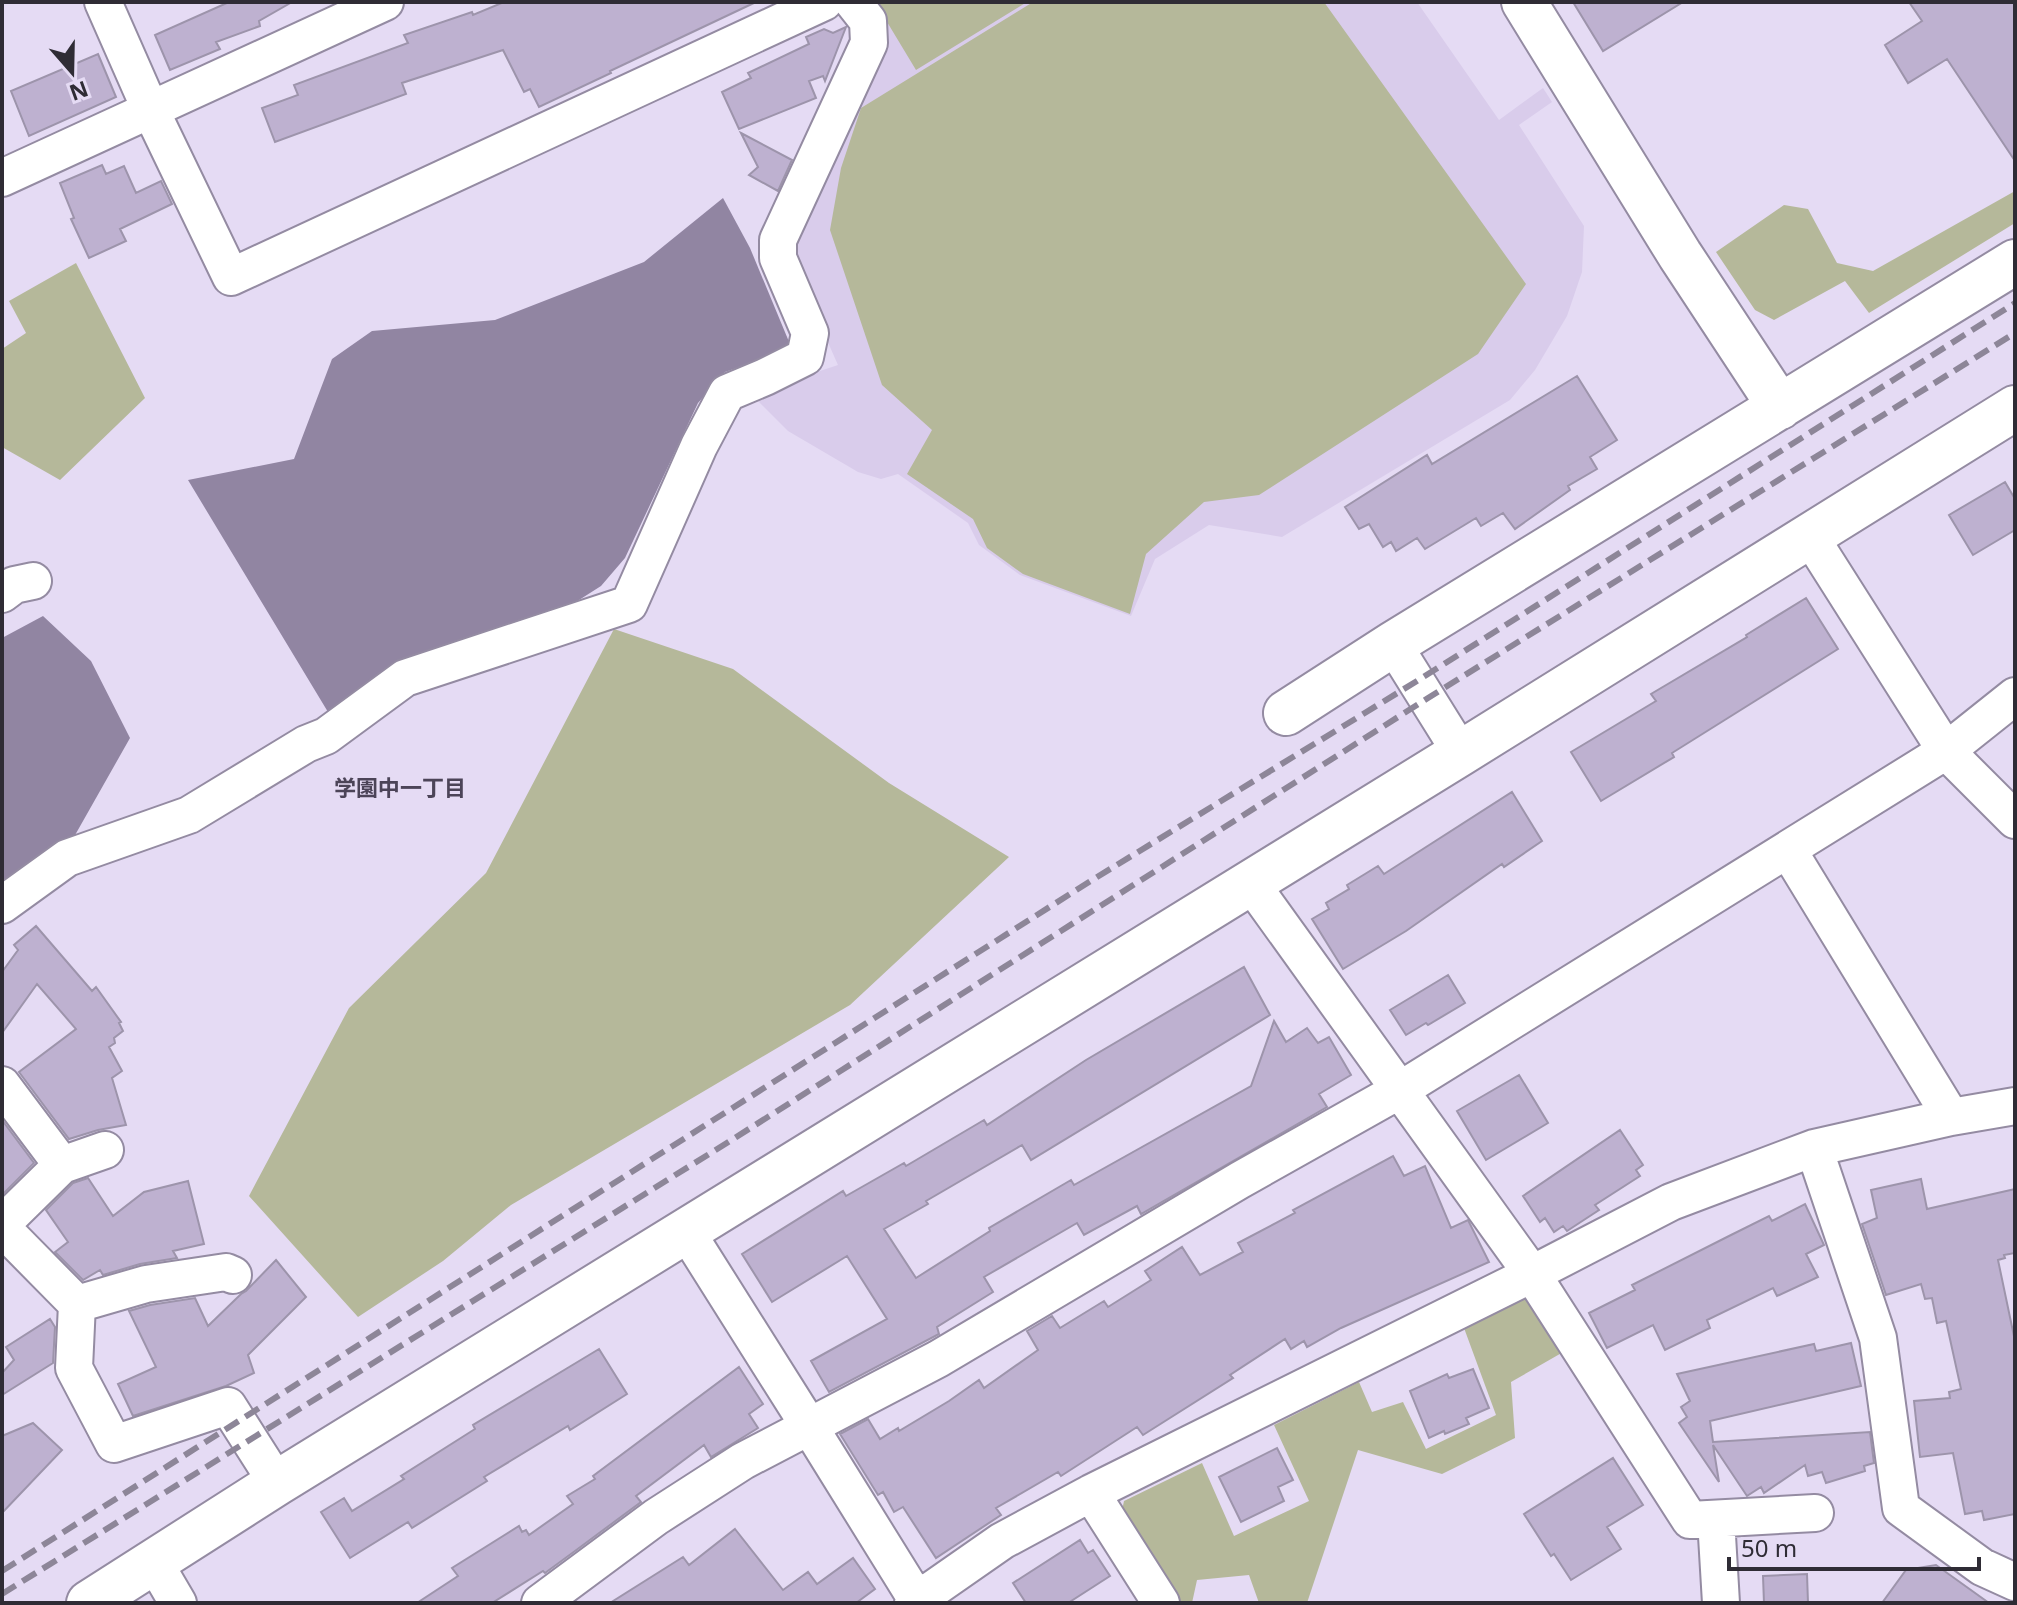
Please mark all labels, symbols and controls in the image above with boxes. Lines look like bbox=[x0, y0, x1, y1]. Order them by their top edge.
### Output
north arrow bbox=[32, 32, 112, 112]
text: N bbox=[66, 75, 93, 109]
district label: 学園中一丁目 bbox=[334, 772, 466, 802]
scale bar bbox=[1729, 1521, 1979, 1571]
text: 50 m bbox=[1741, 1531, 1797, 1564]

